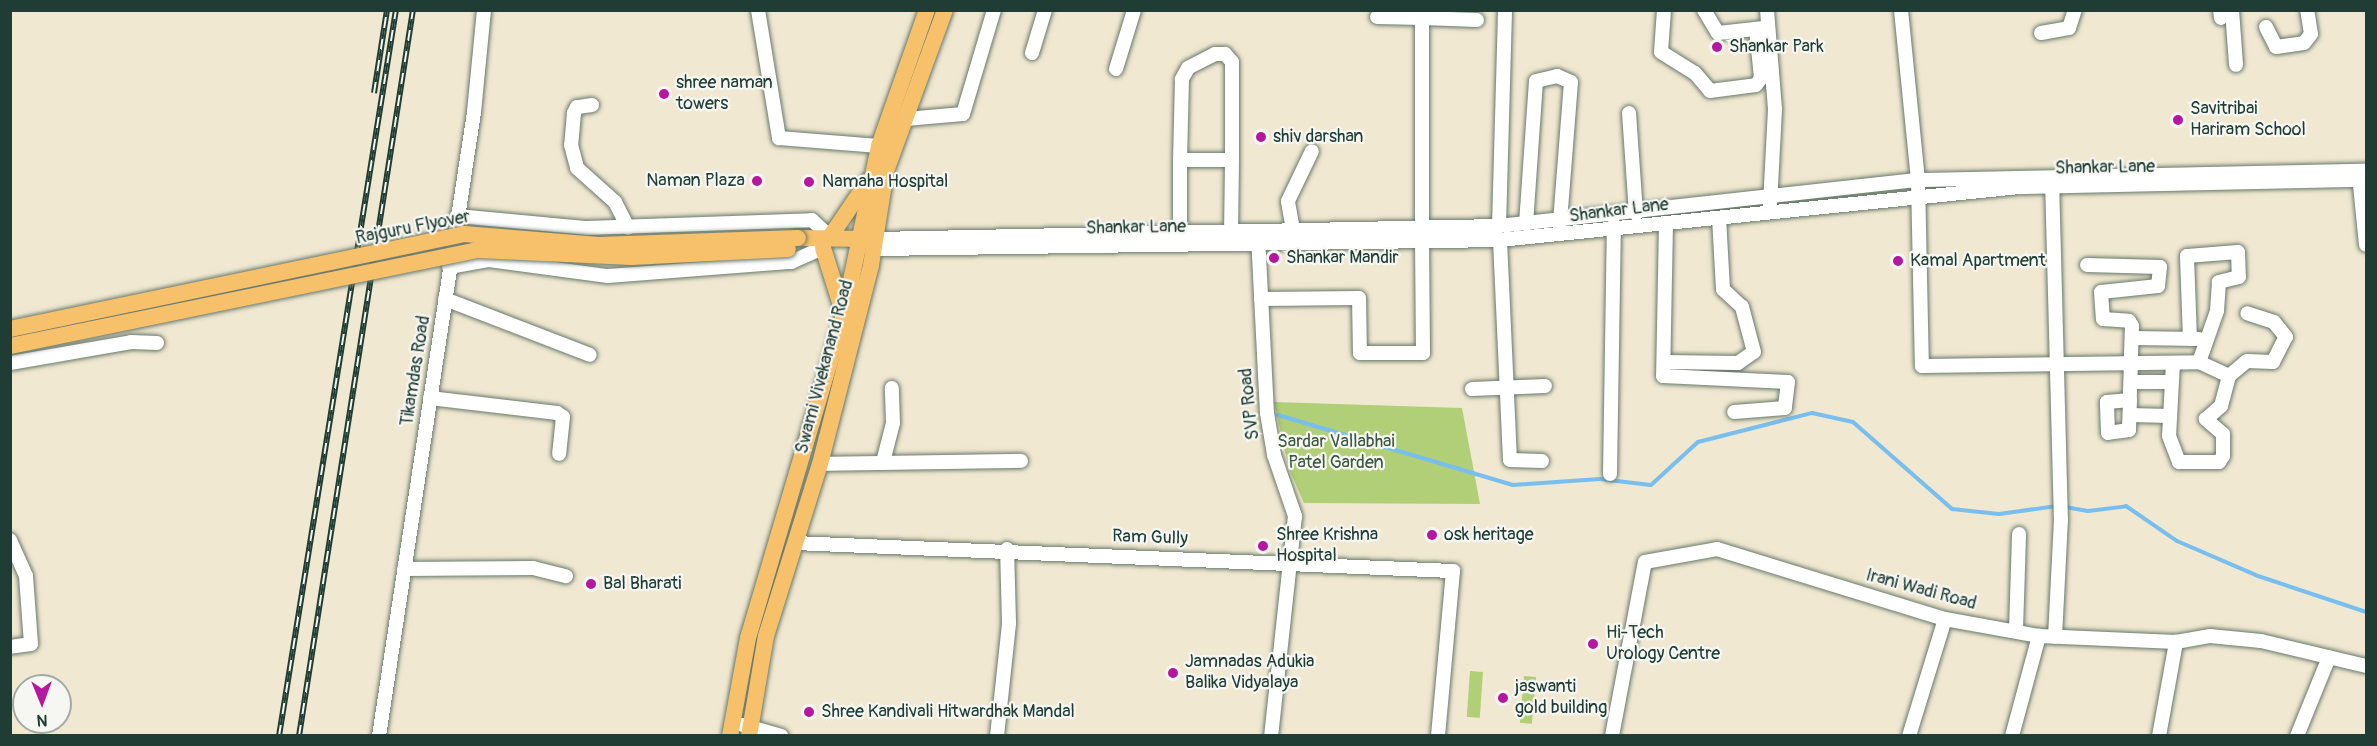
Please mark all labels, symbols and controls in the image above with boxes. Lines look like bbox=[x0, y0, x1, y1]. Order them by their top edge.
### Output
place label: Shankar Park bbox=[1729, 36, 1824, 58]
marker: Shankar Park bbox=[1710, 40, 1724, 54]
place label: shree naman towers bbox=[676, 73, 773, 116]
marker: shree naman towers bbox=[657, 87, 671, 101]
place label: Savitribai Hariram School bbox=[2190, 99, 2306, 142]
marker: Savitribai Hariram School bbox=[2171, 113, 2185, 127]
place label: shiv darshan bbox=[1273, 126, 1364, 148]
marker: shiv darshan bbox=[1254, 130, 1268, 144]
street label: Shankar Lane bbox=[2055, 156, 2155, 180]
place label: Naman Plaza bbox=[646, 170, 745, 192]
place label: Namaha Hospital bbox=[822, 171, 948, 193]
marker: Namaha Hospital bbox=[800, 173, 818, 191]
marker: Naman Plaza bbox=[750, 174, 764, 188]
street label: Shankar Lane bbox=[1568, 194, 1670, 228]
street label: Rajguru Flyover bbox=[354, 206, 472, 250]
street label: Shankar Lane bbox=[1086, 216, 1186, 240]
place label: Shankar Mandir bbox=[1286, 247, 1399, 269]
place label: Kamal Apartment bbox=[1910, 250, 2046, 272]
marker: Shankar Mandir bbox=[1267, 251, 1281, 265]
marker: Kamal Apartment bbox=[1891, 254, 1905, 268]
street label: Swami Vivekanand Road bbox=[791, 278, 859, 456]
street label: Tikamdas Road bbox=[397, 314, 435, 428]
street label: SVP Road bbox=[1235, 367, 1265, 441]
park label: Sardar Vallabhai Patel Garden bbox=[1277, 432, 1395, 474]
place label: osk heritage bbox=[1444, 524, 1534, 546]
place label: Shree Krishna Hospital bbox=[1276, 525, 1378, 568]
street label: Ram Gully bbox=[1112, 526, 1188, 550]
marker: osk heritage bbox=[1425, 528, 1439, 542]
marker: Shree Krishna Hospital bbox=[1254, 537, 1272, 555]
street label: Irani Wadi Road bbox=[1863, 565, 1979, 615]
place label: Bal Bharati bbox=[603, 573, 681, 595]
marker: Bal Bharati bbox=[584, 577, 598, 591]
place label: Hi-Tech Urology Centre bbox=[1606, 623, 1720, 666]
marker: Hi-Tech Urology Centre bbox=[1584, 635, 1602, 653]
place label: Jamnadas Adukia Balika Vidyalaya bbox=[1185, 652, 1314, 694]
marker: Jamnadas Adukia Balika Vidyalaya bbox=[1166, 666, 1180, 680]
north arrow bbox=[12, 674, 72, 734]
place label: jaswanti gold building bbox=[1515, 677, 1607, 720]
marker: jaswanti gold building bbox=[1496, 691, 1510, 705]
place label: Shree Kandivali Hitwardhak Mandal bbox=[821, 701, 1075, 723]
marker: Shree Kandivali Hitwardhak Mandal bbox=[802, 705, 816, 719]
text: N bbox=[37, 710, 48, 730]

